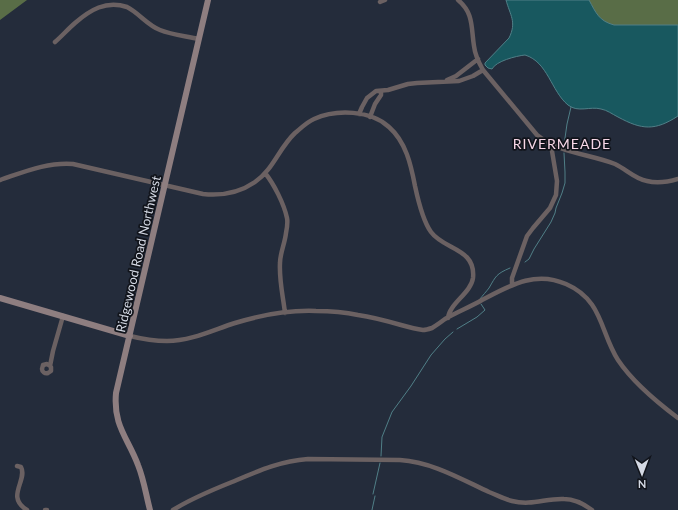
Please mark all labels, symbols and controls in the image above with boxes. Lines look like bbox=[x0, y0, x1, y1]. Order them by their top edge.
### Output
district label: RIVERMEADE bbox=[513, 135, 611, 152]
street label: Ridgewood Road Northwest bbox=[112, 174, 164, 334]
north arrow bbox=[622, 454, 662, 494]
text: N bbox=[638, 478, 647, 491]

